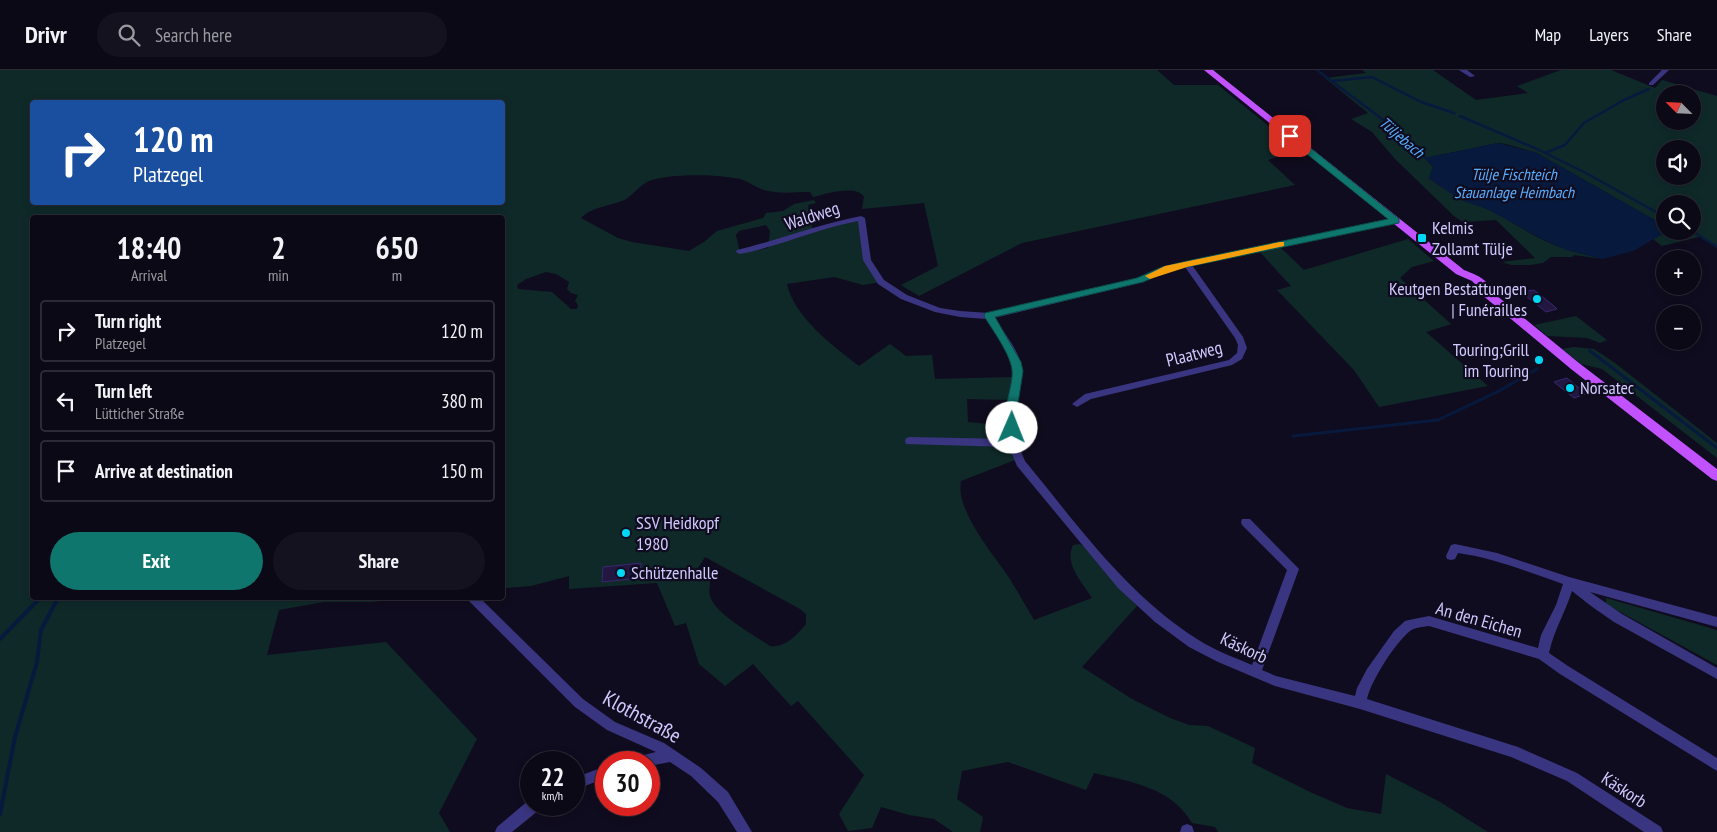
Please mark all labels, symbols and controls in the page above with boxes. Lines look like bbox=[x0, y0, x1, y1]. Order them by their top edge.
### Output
search box bbox=[97, 12, 447, 57]
text: Drivr bbox=[25, 19, 67, 50]
icon: search bbox=[115, 21, 143, 49]
text: Search here bbox=[155, 23, 232, 47]
text: Map bbox=[1535, 23, 1561, 46]
text: Layers bbox=[1589, 23, 1629, 46]
text: Share bbox=[1657, 23, 1692, 46]
north arrow bbox=[1656, 85, 1701, 130]
map controls bbox=[1656, 85, 1701, 350]
water label: Tüljebach bbox=[1375, 112, 1429, 163]
pin bbox=[1269, 115, 1311, 157]
text: 120 m bbox=[133, 116, 214, 162]
icon: right bbox=[50, 120, 115, 185]
icon: arrive bbox=[1276, 122, 1304, 150]
button: sound bbox=[1656, 140, 1701, 185]
text: Platzegel bbox=[133, 160, 203, 188]
water label: Tülje Fischteich Stauanlage Heimbach bbox=[1454, 164, 1575, 202]
button: search bbox=[1656, 195, 1701, 240]
street label: Waldweg bbox=[782, 196, 842, 235]
place label: Kelmis Zollamt Tülje bbox=[1432, 216, 1513, 260]
text: 18:40 bbox=[117, 228, 181, 267]
text: 2 bbox=[271, 228, 286, 267]
text: 650 bbox=[375, 228, 418, 267]
marker: Kelmis Zollamt Tülje bbox=[1416, 232, 1428, 244]
button: + bbox=[1656, 250, 1701, 295]
text: Arrival bbox=[131, 265, 167, 285]
text: min bbox=[268, 265, 289, 285]
text: m bbox=[392, 265, 402, 285]
place label: Keutgen Bestattungen | Funérailles bbox=[1389, 277, 1527, 321]
marker: Keutgen Bestattungen | Funérailles bbox=[1531, 293, 1543, 305]
button: − bbox=[1656, 305, 1701, 350]
text: Turn right bbox=[95, 309, 161, 333]
icon: right bbox=[52, 317, 80, 345]
text: 120 m bbox=[441, 319, 483, 343]
text: Platzegel bbox=[95, 333, 146, 353]
street label: Plaatweg bbox=[1163, 335, 1224, 372]
place label: Touring;Grill im Touring bbox=[1453, 338, 1530, 382]
marker: Touring;Grill im Touring bbox=[1533, 354, 1545, 366]
place label: Norsatec bbox=[1580, 376, 1635, 399]
text: Turn left bbox=[95, 379, 152, 403]
marker: Norsatec bbox=[1564, 382, 1576, 394]
icon: left bbox=[52, 387, 80, 415]
text: 380 m bbox=[441, 389, 483, 413]
position arrow bbox=[985, 401, 1037, 453]
text: Lütticher Straße bbox=[95, 403, 184, 423]
icon: arrive bbox=[52, 457, 80, 485]
text: Arrive at destination bbox=[95, 459, 233, 483]
text: 150 m bbox=[441, 459, 483, 483]
place label: SSV Heidkopf 1980 bbox=[636, 511, 720, 555]
marker: SSV Heidkopf 1980 bbox=[620, 527, 632, 539]
button: Exit bbox=[50, 532, 263, 590]
button: Share bbox=[273, 532, 485, 590]
place label: Schützenhalle bbox=[631, 561, 718, 584]
marker: Schützenhalle bbox=[615, 567, 627, 579]
street label: An den Eichen bbox=[1433, 596, 1525, 643]
street label: Käskorb bbox=[1217, 627, 1272, 669]
street label: Klothstraße bbox=[598, 684, 686, 749]
speed limit sign: 30 bbox=[595, 751, 660, 816]
text: 22 bbox=[541, 761, 564, 793]
street label: Käskorb bbox=[1597, 766, 1651, 813]
text: km/h bbox=[542, 788, 563, 803]

